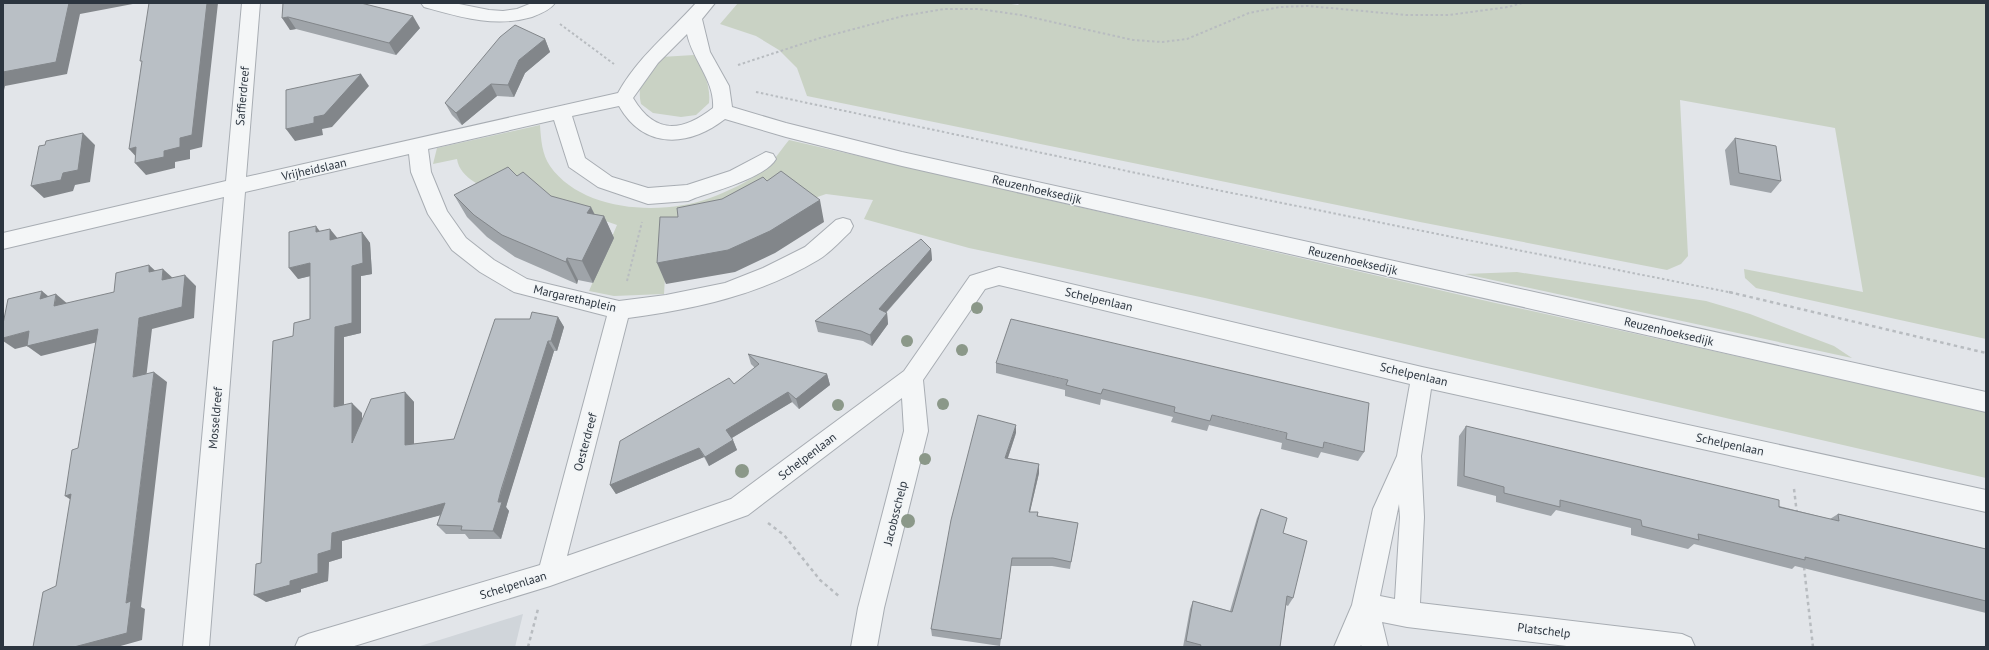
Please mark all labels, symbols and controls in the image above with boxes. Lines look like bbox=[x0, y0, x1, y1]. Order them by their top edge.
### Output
street label: Saffierdreef bbox=[232, 65, 252, 126]
street label: Vrijheidslaan bbox=[279, 154, 348, 184]
street label: Reuzenhoeksedijk bbox=[991, 171, 1084, 207]
street label: Reuzenhoeksedijk bbox=[1307, 242, 1400, 278]
street label: Margarethaplein bbox=[532, 281, 618, 315]
street label: Schelpenlaan bbox=[1064, 284, 1134, 314]
street label: Reuzenhoeksedijk bbox=[1623, 313, 1716, 349]
street label: Schelpenlaan bbox=[1379, 359, 1449, 389]
street label: Mosseldreef bbox=[205, 385, 225, 450]
street label: Oesterdreef bbox=[570, 410, 600, 473]
street label: Schelpenlaan bbox=[775, 429, 839, 483]
street label: Schelpenlaan bbox=[1695, 429, 1765, 459]
street label: Jacobsschelp bbox=[880, 479, 910, 548]
street label: Schelpenlaan bbox=[478, 568, 548, 602]
street label: Platschelp bbox=[1517, 619, 1571, 641]

